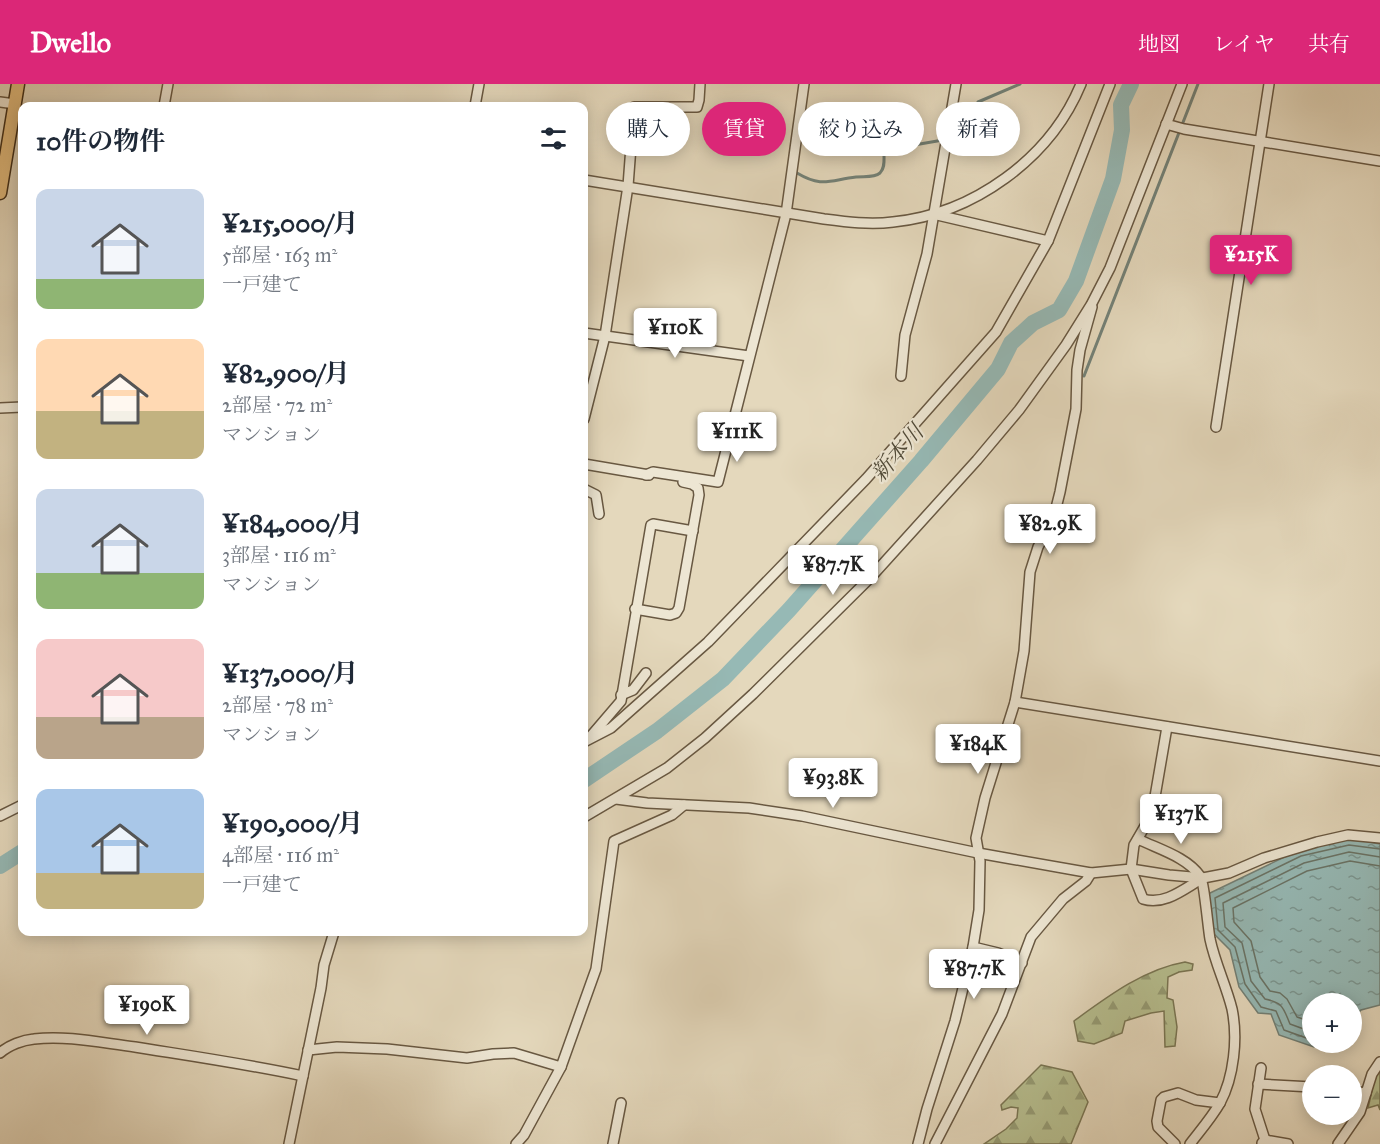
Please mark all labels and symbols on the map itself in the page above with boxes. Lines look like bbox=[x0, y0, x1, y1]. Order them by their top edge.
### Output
pin: ¥215K bbox=[1209, 235, 1293, 286]
pin: ¥110K bbox=[633, 308, 717, 359]
pin: ¥111K bbox=[695, 412, 779, 463]
water label: 新本川 bbox=[865, 418, 930, 487]
pin: ¥82.9K bbox=[1001, 504, 1099, 555]
pin: ¥87.7K bbox=[784, 545, 882, 596]
pin: ¥184K bbox=[936, 724, 1020, 775]
pin: ¥93.8K bbox=[784, 758, 882, 809]
pin: ¥137K bbox=[1139, 794, 1223, 845]
pin: ¥87.7K bbox=[925, 949, 1023, 1000]
pin: ¥190K bbox=[105, 985, 189, 1036]

